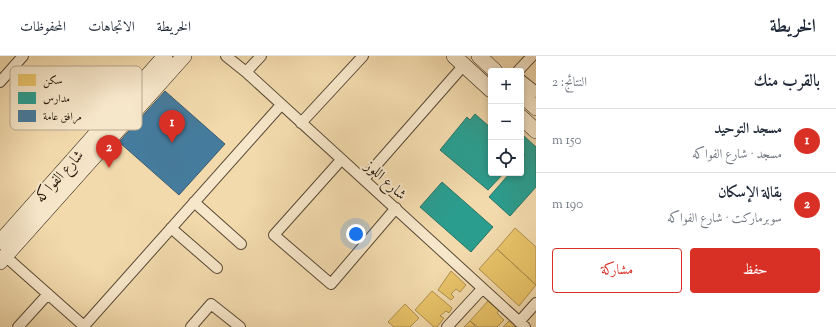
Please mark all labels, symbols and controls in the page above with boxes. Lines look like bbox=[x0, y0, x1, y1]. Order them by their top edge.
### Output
text: الخريطة bbox=[770, 14, 816, 41]
text: المحفوظات bbox=[20, 18, 66, 38]
text: الاتجاهات bbox=[88, 18, 135, 38]
text: الخريطة bbox=[157, 18, 191, 38]
legend bbox=[10, 66, 142, 130]
map controls bbox=[488, 68, 524, 176]
button: + bbox=[488, 68, 524, 104]
text: بالقرب منك bbox=[754, 70, 820, 94]
text: سكن bbox=[43, 73, 62, 89]
text: النتائج: 2 bbox=[552, 74, 587, 92]
text: مدارس bbox=[43, 91, 70, 107]
button: − bbox=[488, 104, 524, 140]
text: مرافق عامة bbox=[43, 109, 82, 125]
pin: 1 bbox=[159, 110, 185, 143]
text: مسجد التوحيد bbox=[714, 119, 782, 140]
text: 150 m bbox=[552, 132, 581, 150]
text: 1 bbox=[805, 132, 809, 150]
pin: 2 bbox=[96, 135, 122, 168]
button: locate bbox=[488, 140, 524, 176]
street label: شارع الفواكه bbox=[31, 146, 90, 209]
text: مسجد · شارع الفواكه bbox=[692, 146, 782, 164]
street label: شارع اللوز bbox=[357, 155, 410, 206]
text: بقالة الإسكان bbox=[718, 183, 782, 204]
text: 190 m bbox=[552, 196, 583, 214]
text: 2 bbox=[804, 196, 810, 214]
text: سوبرماركت · شارع الفواكه bbox=[667, 210, 782, 228]
your location bbox=[346, 224, 366, 244]
button: مشاركة bbox=[552, 248, 682, 293]
button: حفظ bbox=[690, 248, 820, 293]

